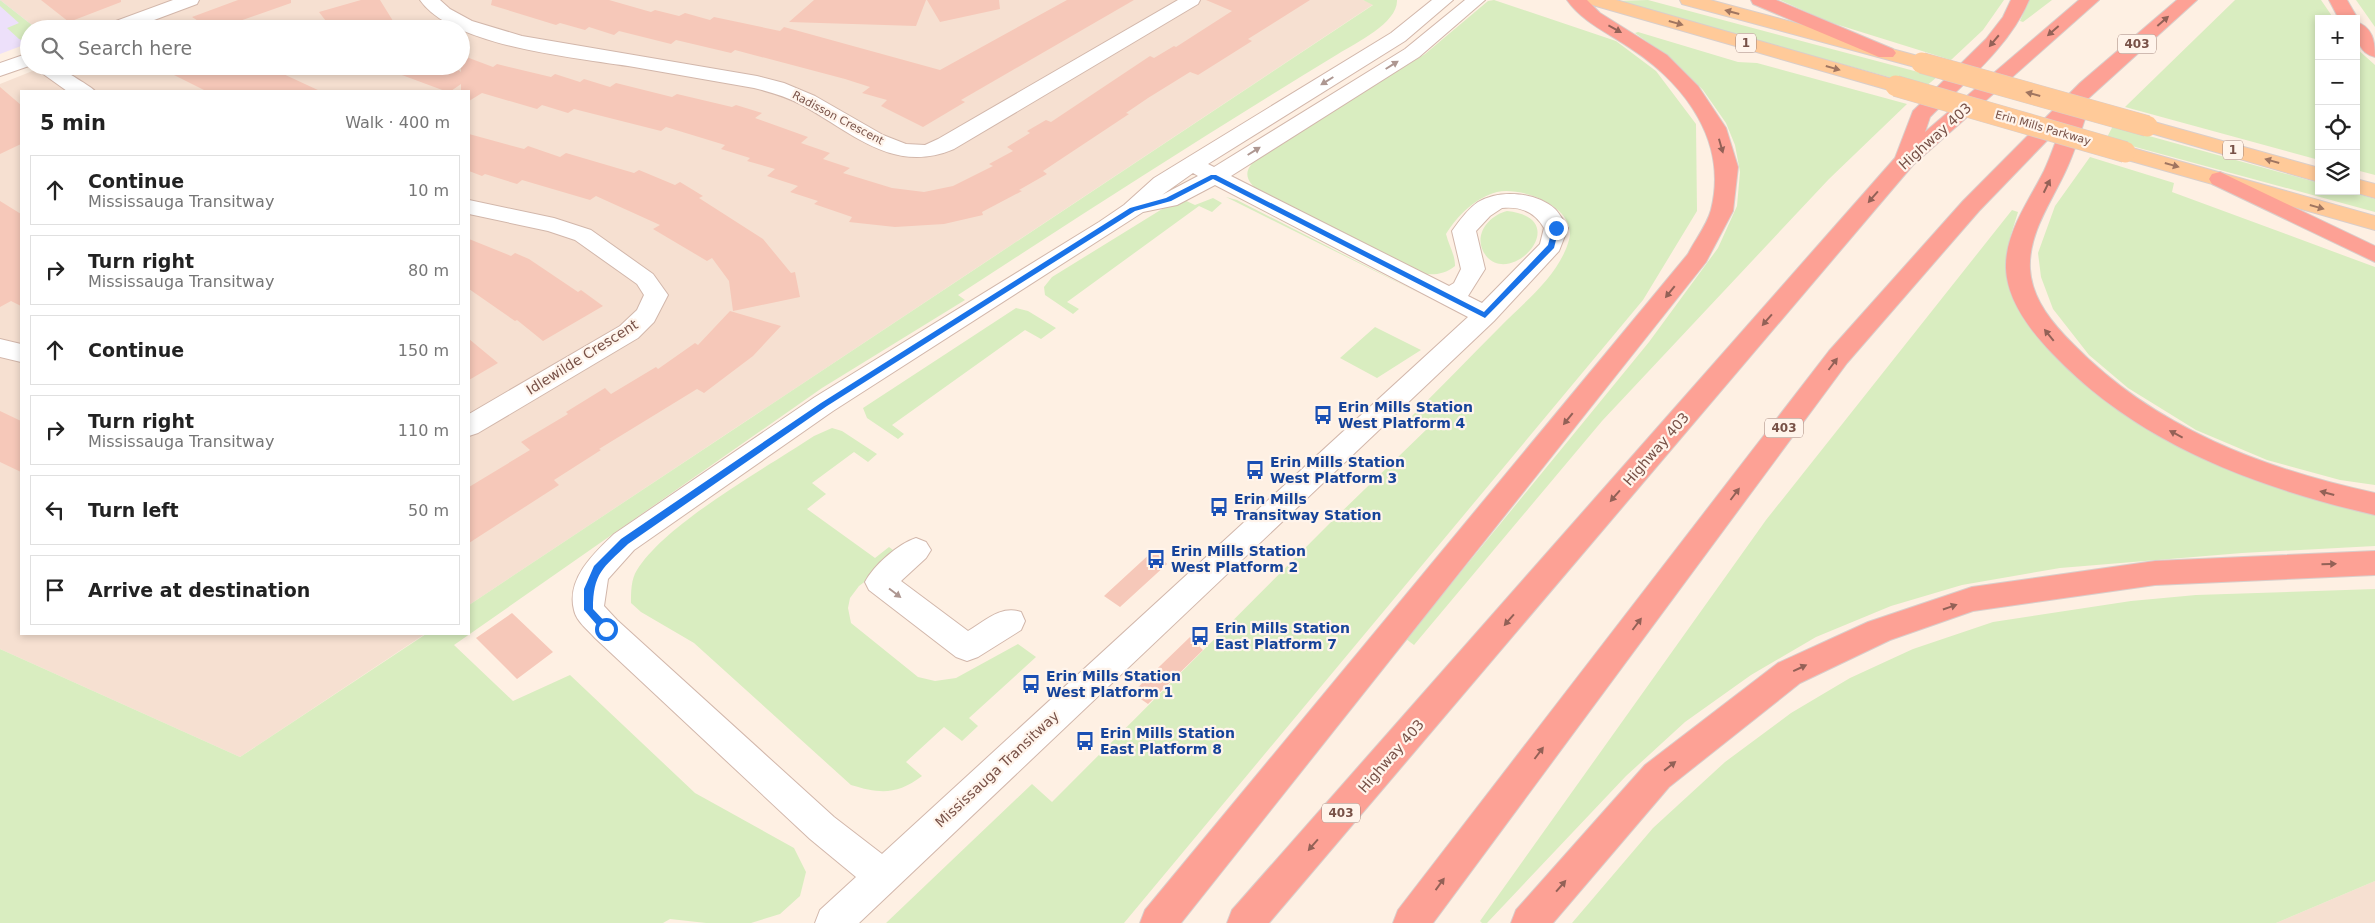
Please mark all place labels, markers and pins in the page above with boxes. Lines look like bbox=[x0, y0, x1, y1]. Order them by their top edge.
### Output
place label: Erin Mills Station West Platform 4 bbox=[1338, 399, 1473, 431]
bus stop icon: Erin Mills Station West Platform 4 bbox=[1312, 404, 1334, 426]
place label: Erin Mills Station West Platform 3 bbox=[1270, 454, 1405, 486]
bus stop icon: Erin Mills Station West Platform 3 bbox=[1244, 459, 1266, 481]
place label: Erin Mills Transitway Station bbox=[1234, 491, 1381, 523]
bus stop icon: Erin Mills Transitway Station bbox=[1208, 496, 1230, 518]
place label: Erin Mills Station West Platform 2 bbox=[1171, 543, 1306, 575]
bus stop icon: Erin Mills Station West Platform 2 bbox=[1145, 548, 1167, 570]
place label: Erin Mills Station East Platform 7 bbox=[1215, 620, 1350, 652]
bus stop icon: Erin Mills Station East Platform 7 bbox=[1189, 625, 1211, 647]
place label: Erin Mills Station West Platform 1 bbox=[1046, 668, 1181, 700]
bus stop icon: Erin Mills Station West Platform 1 bbox=[1020, 673, 1042, 695]
place label: Erin Mills Station East Platform 8 bbox=[1100, 725, 1235, 757]
bus stop icon: Erin Mills Station East Platform 8 bbox=[1074, 730, 1096, 752]

